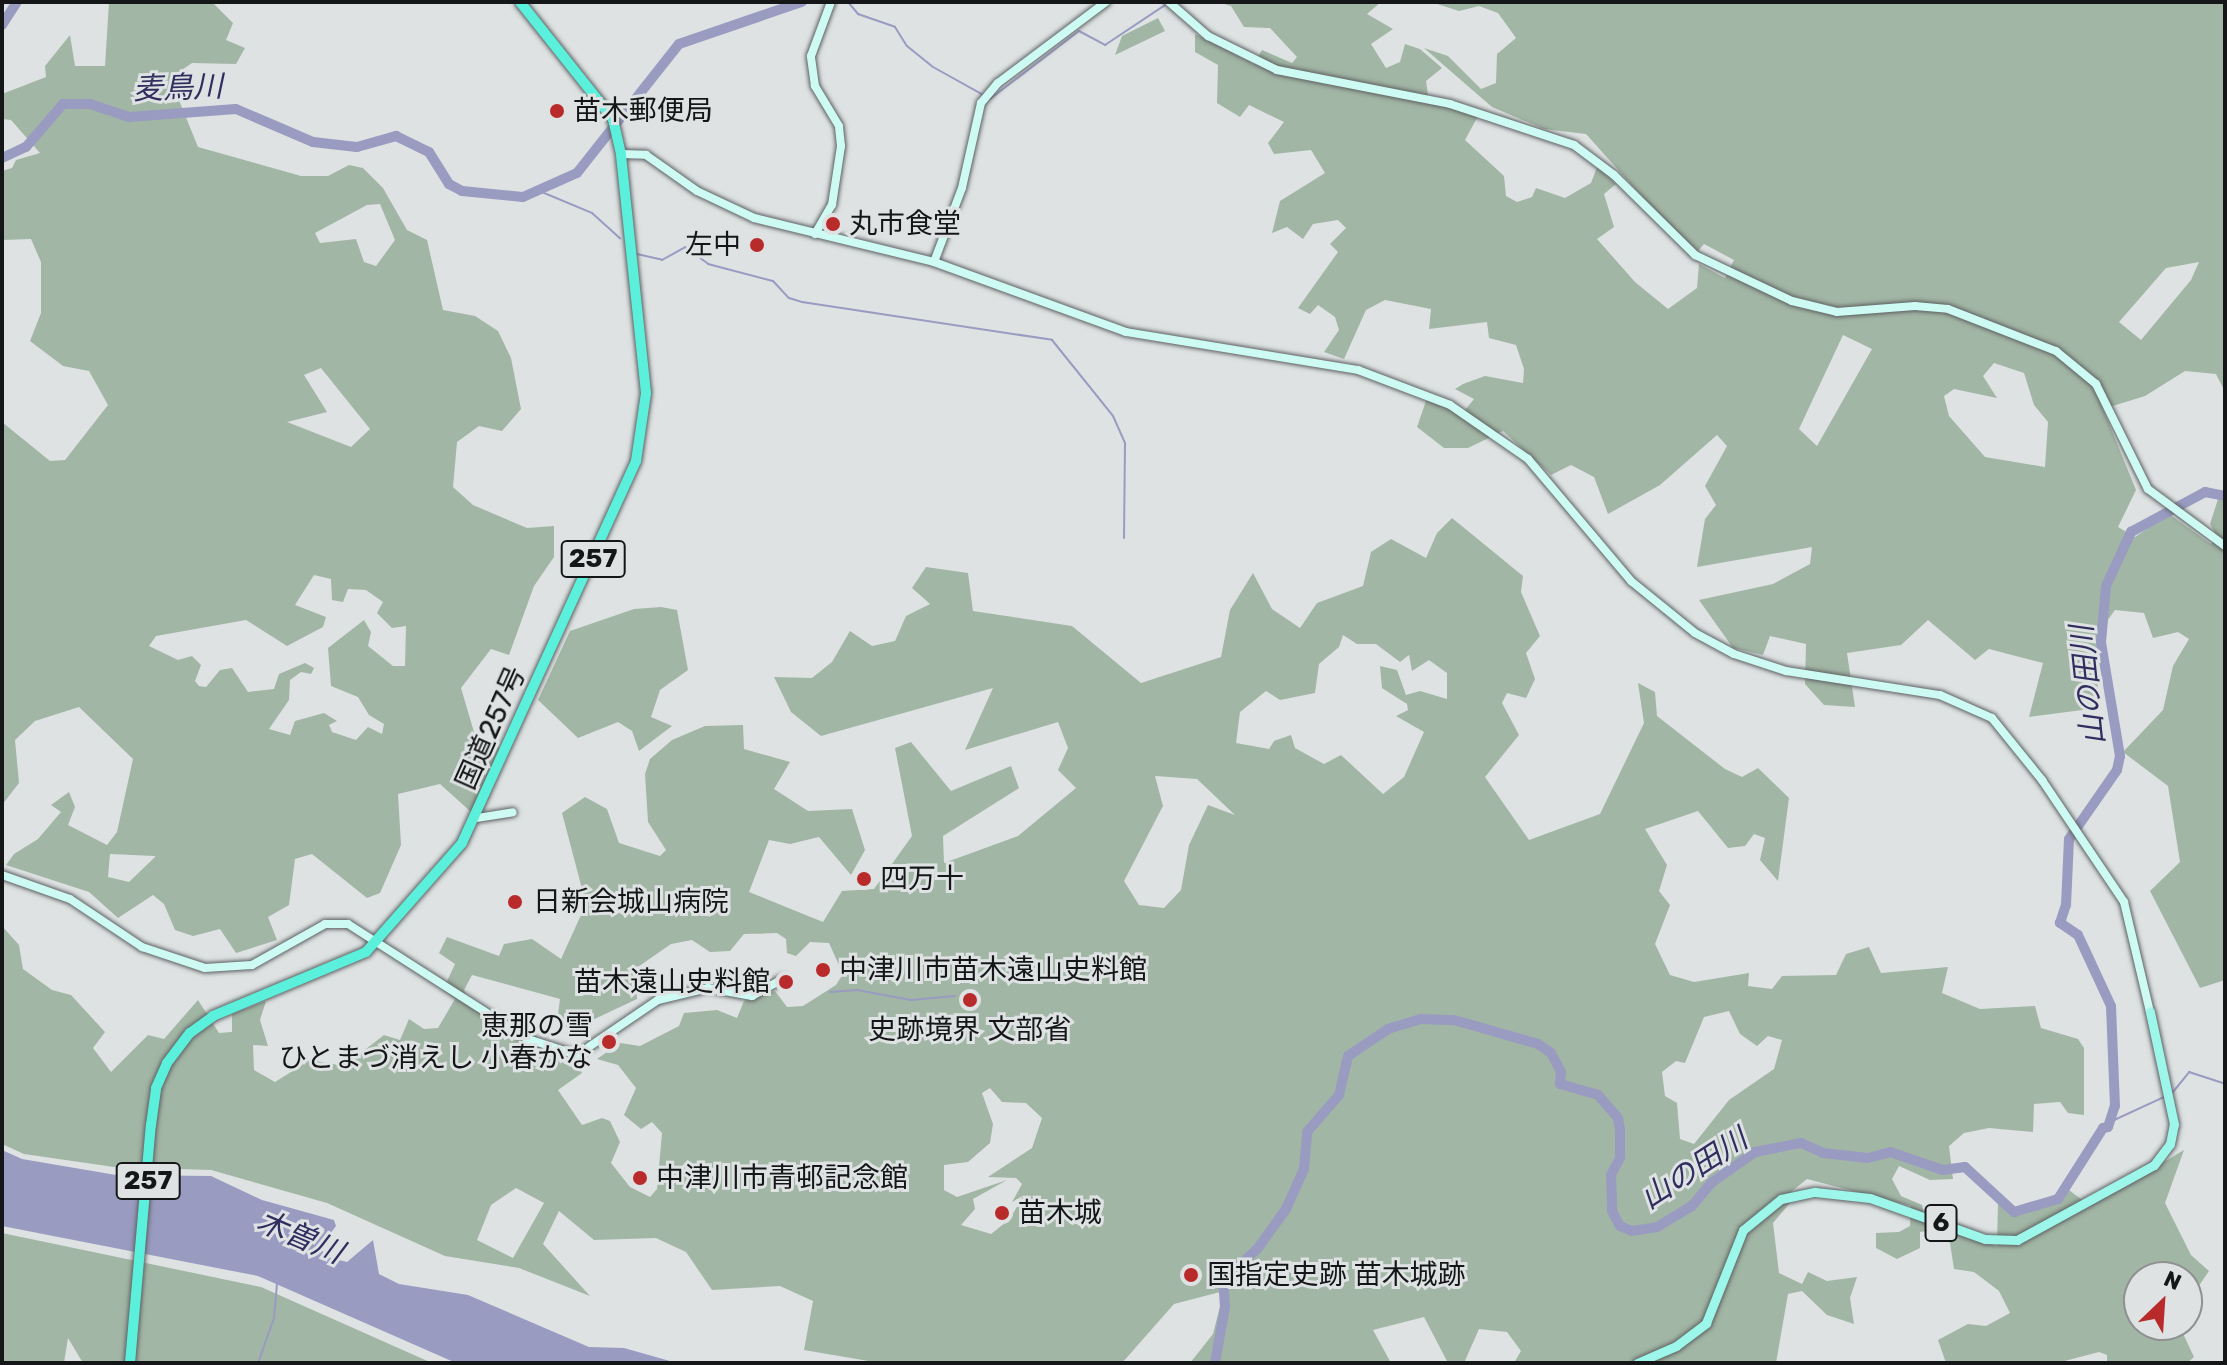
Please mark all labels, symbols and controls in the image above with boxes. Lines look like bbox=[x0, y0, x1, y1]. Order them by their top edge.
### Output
water label: 麦鳥川 bbox=[132, 68, 224, 108]
place label: 苗木郵便局 bbox=[573, 94, 713, 128]
marker: 苗木郵便局 bbox=[548, 102, 566, 120]
place label: 丸市食堂 bbox=[849, 207, 961, 241]
marker: 丸市食堂 bbox=[824, 215, 842, 233]
place label: 左中 bbox=[685, 228, 741, 262]
marker: 左中 bbox=[748, 236, 766, 254]
road number: 257 bbox=[559, 537, 627, 581]
water label: 山の田川 bbox=[2064, 623, 2112, 747]
street label: 国道257号 bbox=[449, 661, 533, 795]
place label: 四万十 bbox=[880, 862, 964, 896]
marker: 四万十 bbox=[855, 870, 873, 888]
place label: 日新会城山病院 bbox=[533, 885, 729, 919]
marker: 日新会城山病院 bbox=[504, 891, 526, 913]
place label: 中津川市苗木遠山史料館 bbox=[839, 953, 1147, 987]
marker: 中津川市苗木遠山史料館 bbox=[814, 961, 832, 979]
place label: 苗木遠山史料館 bbox=[574, 965, 770, 999]
marker: 苗木遠山史料館 bbox=[777, 973, 795, 991]
marker: 史跡境界 文部省 bbox=[961, 991, 979, 1009]
place label: 恵那の雪 ひとまづ消えし 小春かな bbox=[278, 1009, 593, 1075]
place label: 史跡境界 文部省 bbox=[869, 1013, 1071, 1047]
marker: 恵那の雪 ひとまづ消えし 小春かな bbox=[600, 1033, 618, 1051]
water label: 山の田川 bbox=[1634, 1121, 1754, 1217]
road number: 257 bbox=[114, 1159, 182, 1203]
place label: 中津川市青邨記念館 bbox=[656, 1161, 908, 1195]
marker: 中津川市青邨記念館 bbox=[631, 1169, 649, 1187]
place label: 苗木城 bbox=[1018, 1196, 1102, 1230]
road number: 6 bbox=[1923, 1201, 1959, 1245]
water label: 木曽川 bbox=[252, 1203, 348, 1271]
marker: 苗木城 bbox=[993, 1204, 1011, 1222]
place label: 国指定史跡 苗木城跡 bbox=[1207, 1258, 1466, 1292]
north arrow bbox=[2123, 1261, 2203, 1341]
text: N bbox=[2160, 1265, 2185, 1296]
marker: 国指定史跡 苗木城跡 bbox=[1182, 1266, 1200, 1284]

